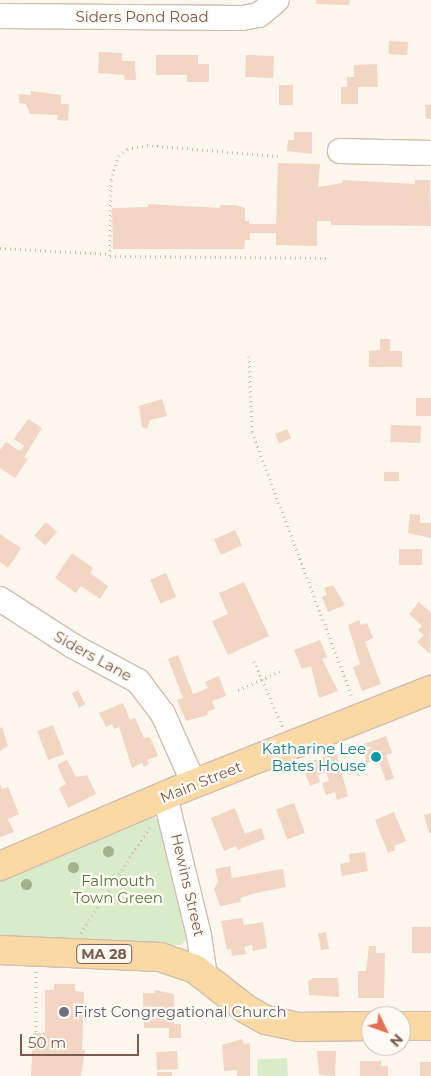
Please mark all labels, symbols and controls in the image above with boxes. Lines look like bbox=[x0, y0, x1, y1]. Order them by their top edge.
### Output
street label: Siders Pond Road bbox=[75, 8, 209, 26]
street label: Siders Lane bbox=[51, 627, 135, 685]
place label: Katharine Lee Bates House bbox=[262, 739, 366, 774]
marker: Katharine Lee Bates House bbox=[370, 751, 382, 763]
street label: Main Street bbox=[157, 757, 245, 807]
street label: Hewins Street bbox=[167, 832, 209, 938]
park label: Falmouth Town Green bbox=[73, 871, 163, 906]
road number: MA 28 bbox=[75, 942, 133, 966]
place label: First Congregational Church bbox=[74, 1003, 287, 1021]
marker: First Congregational Church bbox=[58, 1006, 70, 1018]
north arrow bbox=[361, 1006, 411, 1056]
scale bar bbox=[22, 1024, 141, 1056]
text: N bbox=[386, 1030, 407, 1051]
text: 50 m bbox=[28, 1033, 66, 1052]

